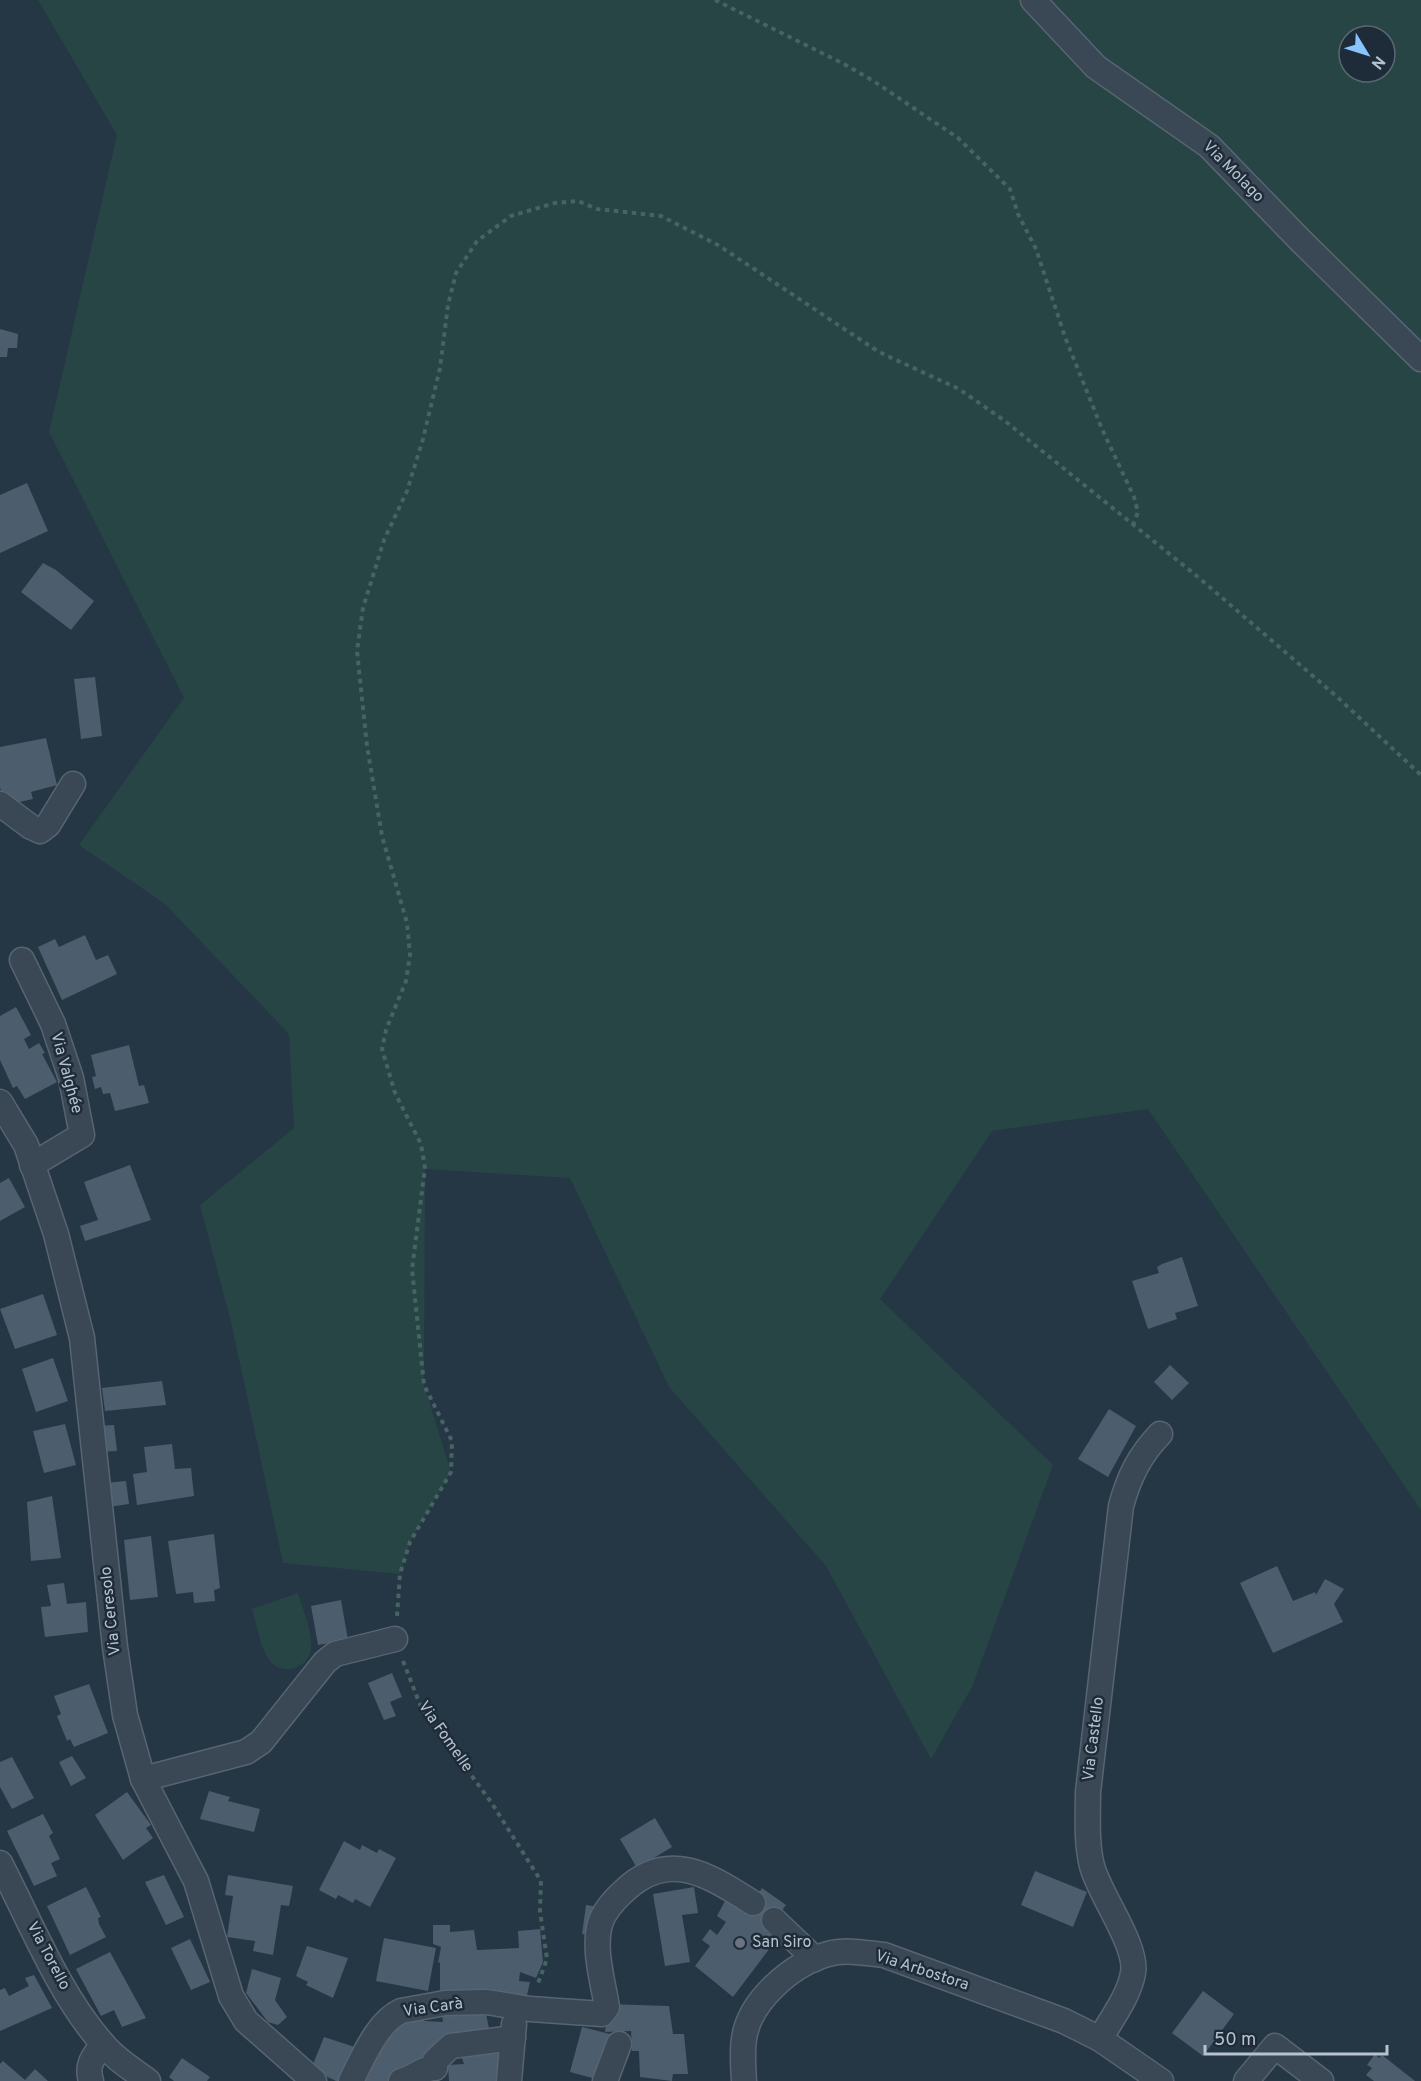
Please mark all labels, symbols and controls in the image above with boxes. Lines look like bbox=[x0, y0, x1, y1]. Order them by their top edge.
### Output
north arrow bbox=[1337, 24, 1397, 84]
text: N bbox=[1366, 51, 1389, 73]
street label: Via Molago bbox=[1198, 137, 1268, 207]
street label: Via Valghée bbox=[46, 1030, 86, 1116]
street label: Via Ceresolo bbox=[96, 1565, 126, 1657]
street label: Via Castello bbox=[1079, 1696, 1109, 1782]
street label: Via Fomelle bbox=[413, 1697, 477, 1777]
street label: Via Torello bbox=[22, 1918, 74, 1994]
place label: San Siro bbox=[752, 1933, 811, 1953]
marker: San Siro bbox=[733, 1936, 747, 1950]
street label: Via Arbostora bbox=[873, 1946, 971, 1996]
street label: Via Carà bbox=[402, 1994, 464, 2022]
scale bar bbox=[1205, 2018, 1386, 2056]
text: 50 m bbox=[1214, 2029, 1256, 2052]

